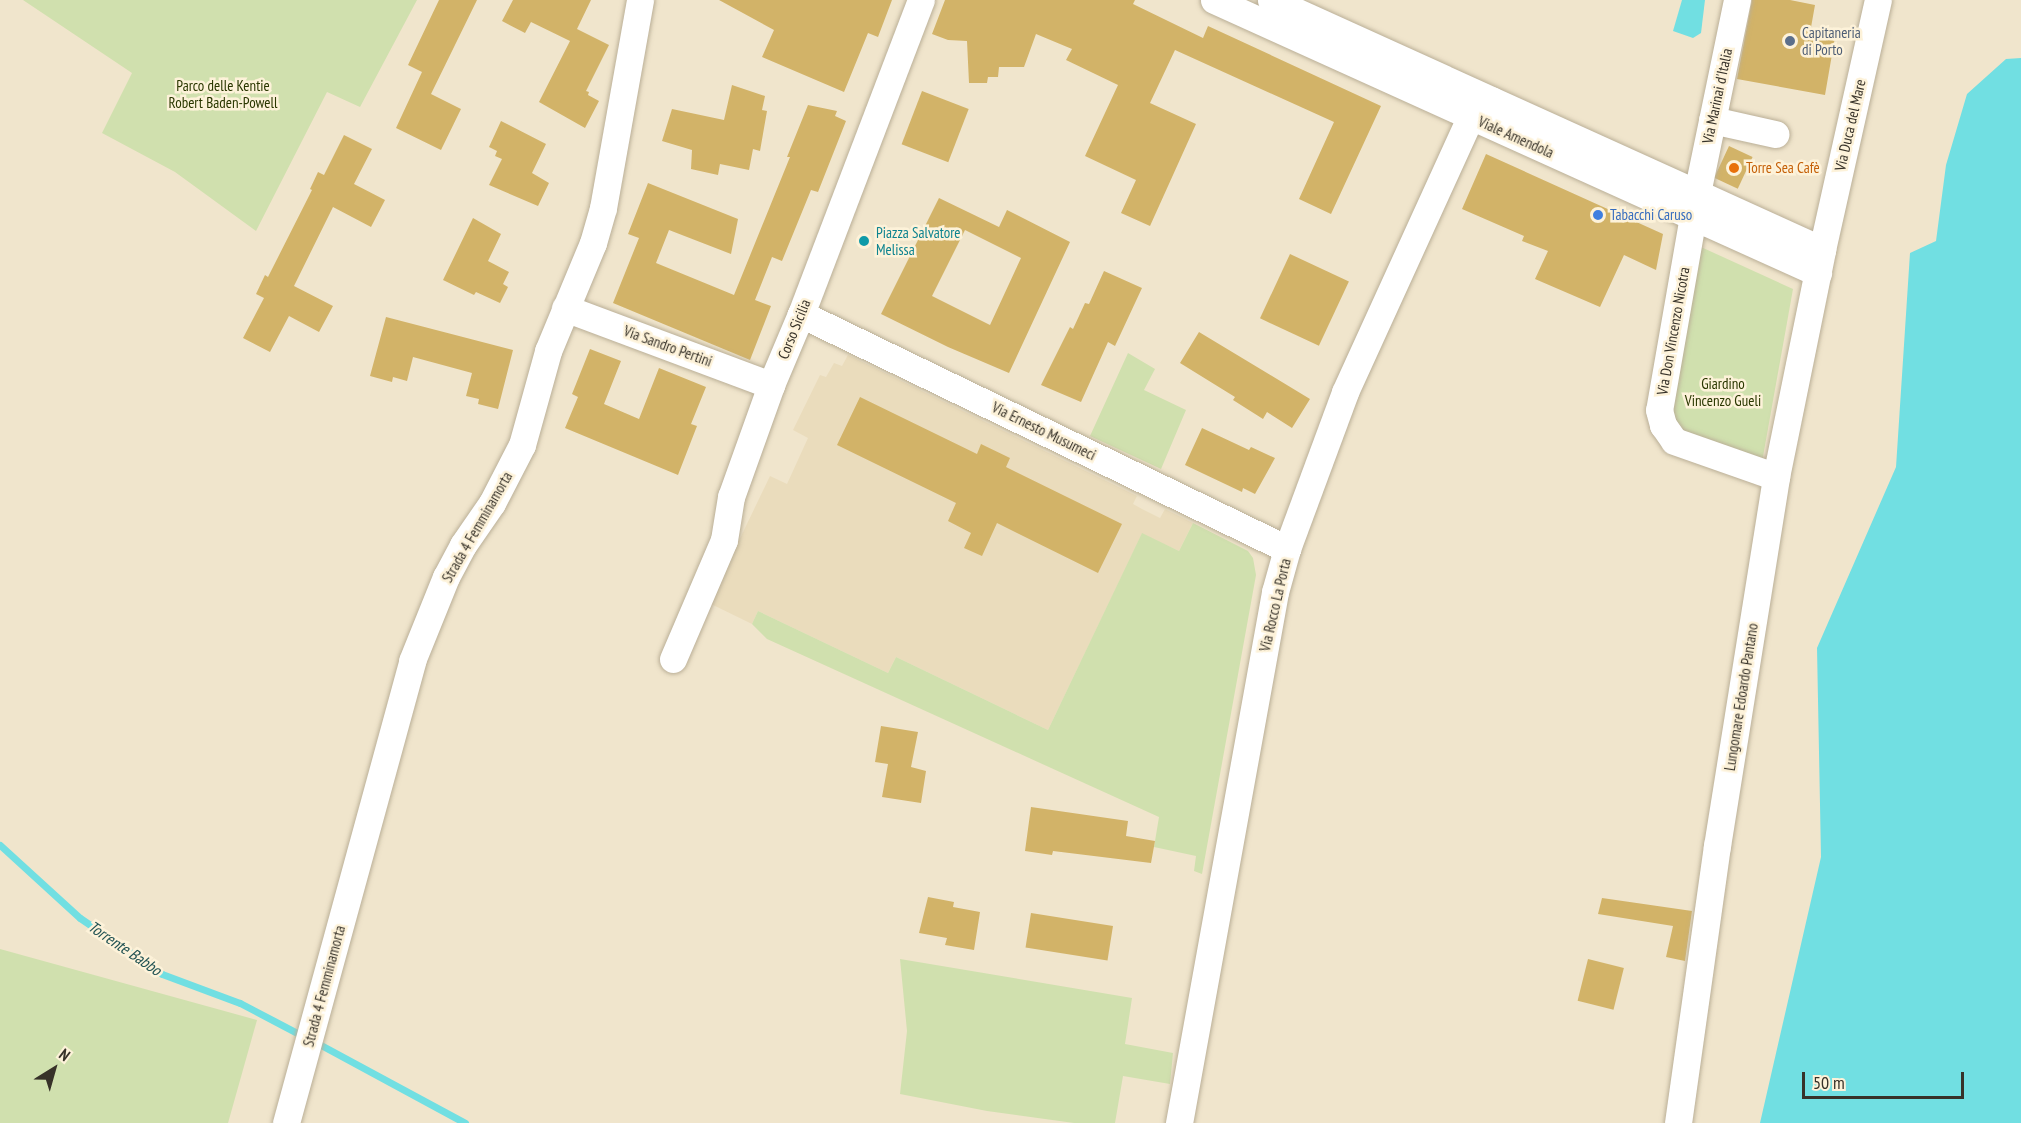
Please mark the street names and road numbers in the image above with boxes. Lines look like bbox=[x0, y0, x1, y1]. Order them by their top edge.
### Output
street label: Via Marinai d'Italia bbox=[1698, 47, 1736, 145]
street label: Via Duca del Mare bbox=[1831, 77, 1869, 173]
street label: Viale Amendola bbox=[1475, 112, 1557, 162]
street label: Via Don Vincenzo Nicotra bbox=[1653, 265, 1693, 397]
street label: Corso Sicilia bbox=[774, 297, 814, 361]
street label: Via Sandro Pertini bbox=[621, 322, 715, 370]
street label: Via Ernesto Musumeci bbox=[989, 398, 1099, 464]
street label: Strada 4 Femminamorta bbox=[438, 468, 516, 586]
street label: Via Rocco La Porta bbox=[1256, 557, 1294, 653]
street label: Lungomare Edoardo Pantano bbox=[1720, 622, 1762, 772]
street label: Strada 4 Femminamorta bbox=[299, 923, 349, 1049]

